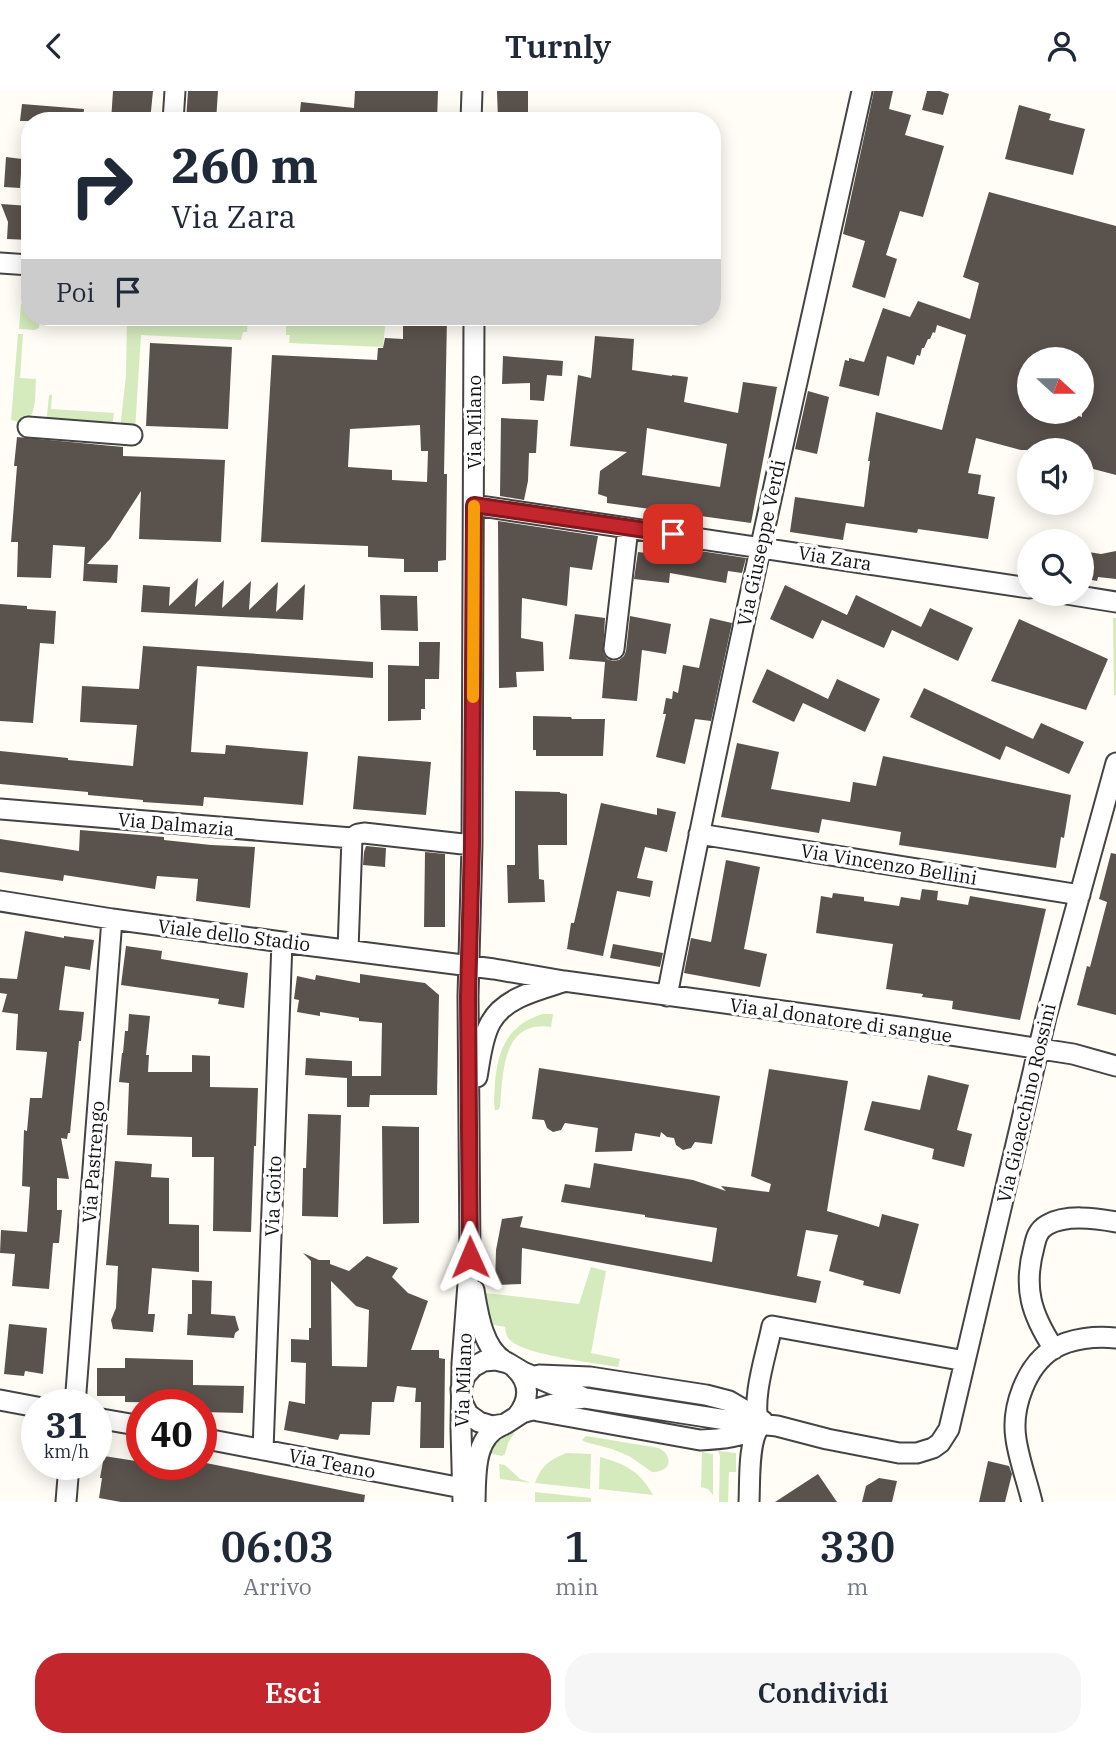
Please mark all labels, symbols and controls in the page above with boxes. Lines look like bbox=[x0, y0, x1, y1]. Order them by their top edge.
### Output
text: Turnly bbox=[505, 25, 611, 67]
icon: back bbox=[35, 27, 73, 65]
icon: person bbox=[1043, 27, 1081, 65]
text: 260 m bbox=[171, 133, 318, 196]
icon: right bbox=[56, 140, 147, 231]
text: Via Zara bbox=[171, 195, 296, 237]
icon: arrive bbox=[109, 273, 147, 311]
text: Poi bbox=[56, 275, 95, 309]
north arrow bbox=[1017, 347, 1094, 423]
map controls bbox=[1017, 347, 1094, 606]
street label: Via Milano bbox=[462, 375, 486, 469]
button: sound bbox=[1017, 438, 1094, 515]
street label: Via Giuseppe Verdi bbox=[732, 458, 790, 628]
pin bbox=[643, 504, 703, 564]
icon: arrive bbox=[654, 515, 692, 553]
button: search bbox=[1017, 529, 1094, 606]
street label: Via Zara bbox=[796, 540, 874, 576]
street label: Via Dalmazia bbox=[117, 807, 235, 841]
street label: Via Vincenzo Bellini bbox=[799, 838, 979, 890]
street label: Viale dello Stadio bbox=[156, 914, 312, 956]
street label: Via al donatore di sangue bbox=[728, 992, 954, 1048]
street label: Via Gioacchino Rossini bbox=[991, 1001, 1061, 1205]
street label: Via Pastrengo bbox=[77, 1100, 109, 1224]
street label: Via Goito bbox=[260, 1155, 286, 1237]
position arrow bbox=[433, 1220, 507, 1294]
street label: Via Milano bbox=[449, 1332, 477, 1428]
speed limit sign: 40 bbox=[126, 1389, 217, 1480]
text: 31 bbox=[45, 1402, 88, 1448]
text: km/h bbox=[44, 1440, 89, 1463]
street label: Via Teano bbox=[286, 1443, 378, 1483]
text: 06:03 bbox=[221, 1519, 334, 1574]
text: 1 bbox=[564, 1519, 589, 1574]
text: 330 bbox=[820, 1519, 895, 1574]
text: Arrivo bbox=[243, 1571, 312, 1601]
text: min bbox=[555, 1571, 599, 1601]
text: m bbox=[846, 1571, 868, 1601]
button: Esci bbox=[35, 1653, 551, 1733]
button: Condividi bbox=[565, 1653, 1081, 1733]

